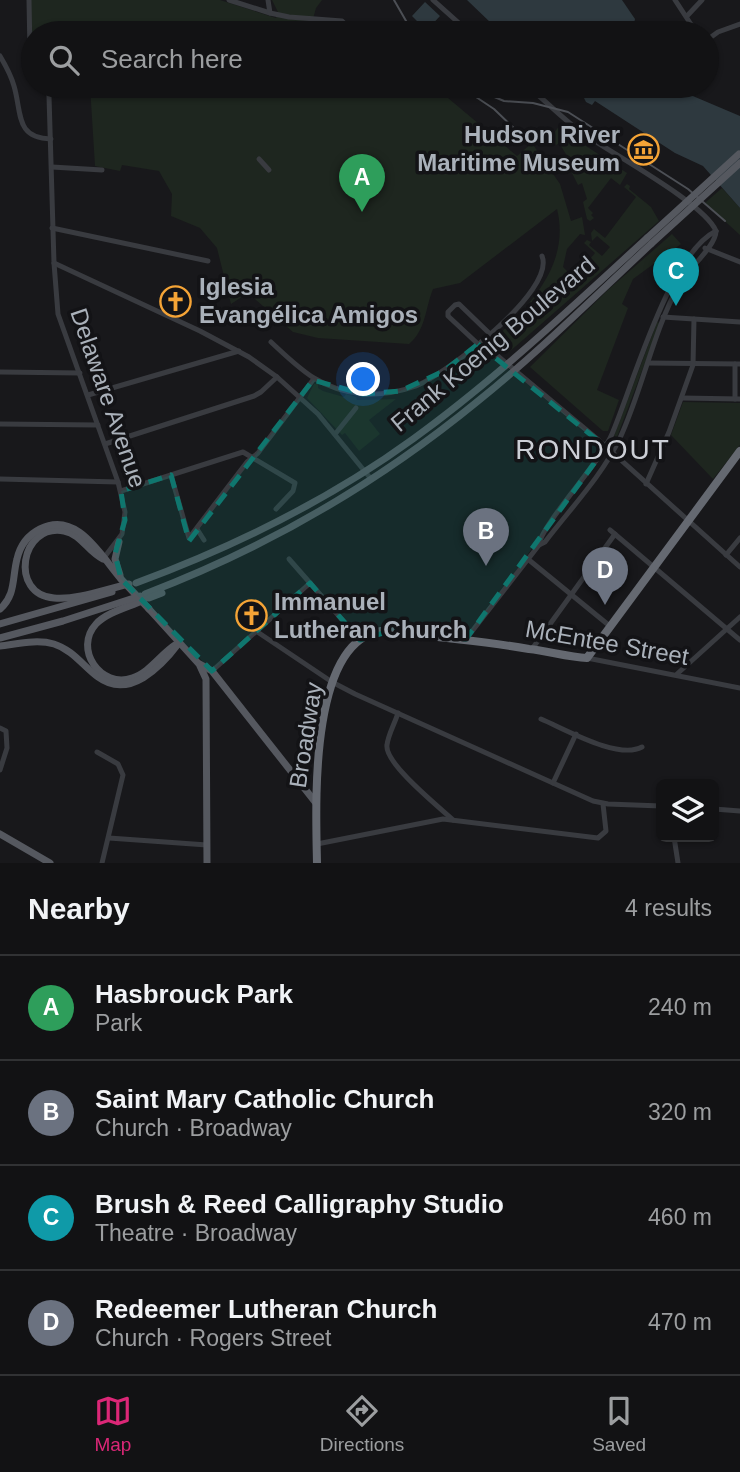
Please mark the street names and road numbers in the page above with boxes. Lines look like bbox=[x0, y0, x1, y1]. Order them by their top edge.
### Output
street label: Frank Koenig Boulevard bbox=[385, 251, 600, 437]
street label: Delaware Avenue bbox=[65, 305, 152, 491]
street label: McEntee Street bbox=[523, 615, 691, 670]
street label: Broadway bbox=[284, 680, 327, 790]

